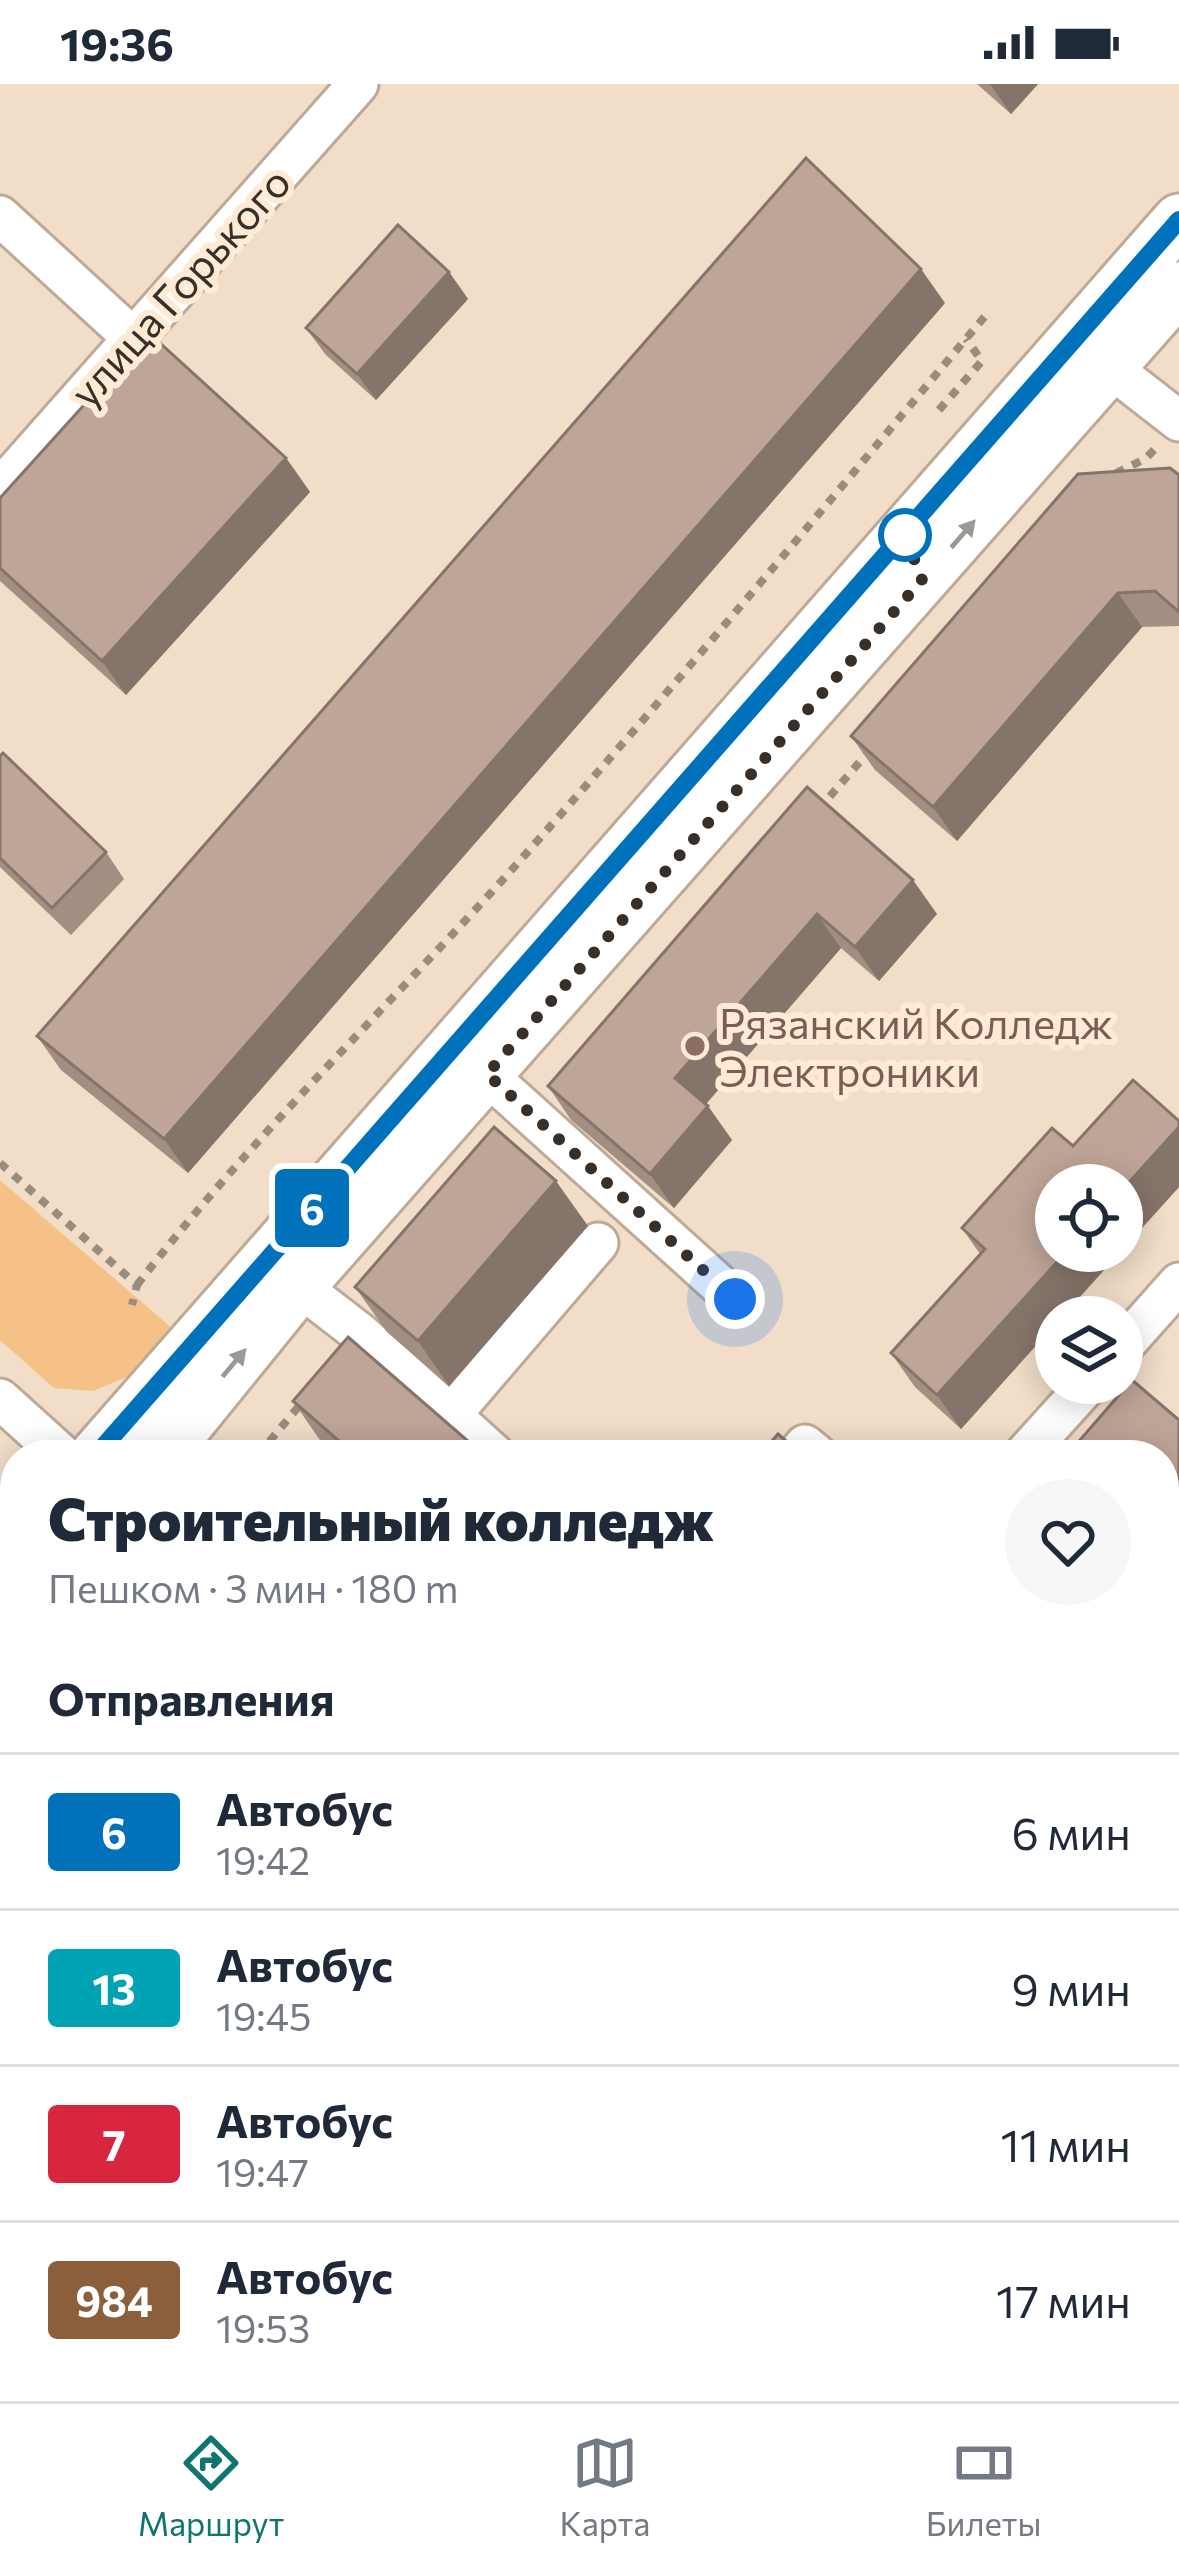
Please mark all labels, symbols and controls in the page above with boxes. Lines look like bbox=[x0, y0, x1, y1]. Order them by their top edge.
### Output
text: 19:36 bbox=[60, 15, 174, 70]
street label: улица Горького bbox=[58, 155, 300, 417]
unlabelled marker bbox=[880, 510, 930, 560]
one-way arrow bbox=[950, 519, 976, 549]
place label: Рязанский Колледж Электроники bbox=[719, 996, 1113, 1096]
marker: Рязанский Колледж Электроники bbox=[682, 1033, 708, 1059]
map controls bbox=[1035, 1164, 1143, 1404]
button: locate bbox=[1035, 1164, 1143, 1272]
line badge: 6 bbox=[273, 1169, 351, 1247]
text: 6 bbox=[299, 1182, 325, 1234]
your location bbox=[705, 1269, 765, 1329]
button: layers bbox=[1035, 1296, 1143, 1404]
one-way arrow bbox=[221, 1348, 247, 1378]
button: heart bbox=[1005, 1479, 1131, 1605]
text: Строительный колледж bbox=[48, 1483, 714, 1553]
text: Пешком · 3 мин · 180 m bbox=[48, 1563, 459, 1611]
text: Отправления bbox=[48, 1670, 335, 1725]
text: Автобус bbox=[216, 1780, 393, 1835]
text: 6 мин bbox=[1012, 1804, 1131, 1859]
text: 6 bbox=[101, 1806, 127, 1858]
text: 19:42 bbox=[216, 1835, 310, 1883]
text: Автобус bbox=[216, 1936, 393, 1991]
text: 9 мин bbox=[1012, 1960, 1131, 2015]
text: 13 bbox=[92, 1962, 136, 2014]
text: 19:45 bbox=[216, 1991, 311, 2039]
text: Автобус bbox=[216, 2092, 393, 2147]
text: 11 мин bbox=[1000, 2116, 1131, 2171]
text: 7 bbox=[102, 2118, 126, 2170]
text: 19:47 bbox=[216, 2147, 309, 2195]
text: Автобус bbox=[216, 2248, 393, 2303]
text: 17 мин bbox=[996, 2272, 1131, 2327]
text: 984 bbox=[75, 2274, 153, 2326]
text: 19:53 bbox=[216, 2303, 310, 2351]
tab: Маршрут bbox=[138, 2430, 284, 2543]
tab: Карта bbox=[560, 2430, 650, 2543]
tab: Билеты bbox=[926, 2430, 1041, 2543]

